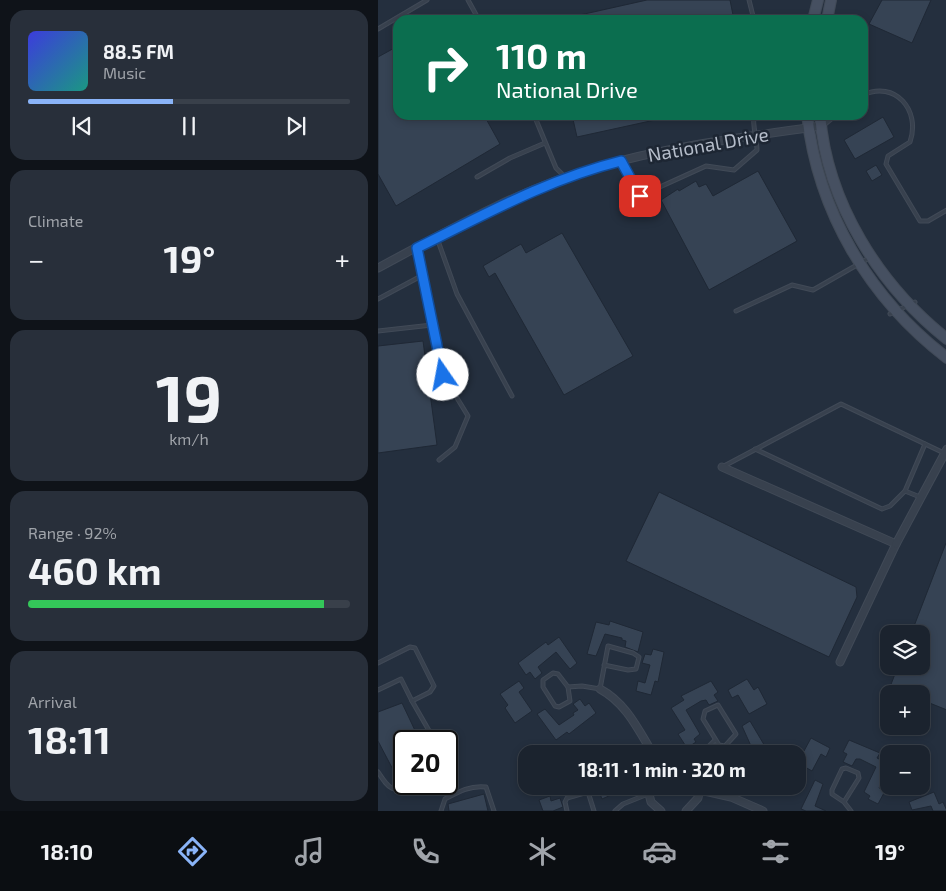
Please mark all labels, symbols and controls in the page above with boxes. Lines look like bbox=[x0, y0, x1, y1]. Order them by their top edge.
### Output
text: 110 m bbox=[496, 34, 587, 76]
icon: right bbox=[413, 35, 478, 100]
text: 88.5 FM bbox=[103, 40, 174, 63]
text: Music bbox=[103, 63, 146, 82]
text: National Drive bbox=[496, 76, 638, 102]
icon: previous bbox=[68, 112, 96, 140]
icon: pause bbox=[175, 112, 203, 140]
icon: next bbox=[282, 112, 310, 140]
street label: National Drive bbox=[646, 122, 770, 166]
pin bbox=[619, 175, 661, 217]
icon: arrive bbox=[626, 182, 654, 210]
text: Climate bbox=[28, 211, 83, 230]
text: 19° bbox=[164, 235, 215, 281]
text: − bbox=[28, 242, 44, 276]
text: + bbox=[335, 242, 350, 276]
position arrow bbox=[416, 348, 468, 400]
text: 19 bbox=[156, 357, 222, 435]
text: km/h bbox=[169, 429, 209, 448]
text: Range · 92% bbox=[28, 523, 117, 542]
text: 460 km bbox=[28, 547, 162, 593]
map controls bbox=[880, 625, 930, 795]
button: layers bbox=[880, 625, 930, 675]
button: + bbox=[880, 685, 930, 735]
text: Arrival bbox=[28, 692, 77, 711]
text: 18:11 bbox=[28, 716, 111, 762]
speed limit sign: 20 bbox=[393, 730, 458, 795]
button: − bbox=[880, 745, 930, 795]
text: 18:11 · 1 min · 320 m bbox=[578, 758, 746, 781]
icon: directions bbox=[175, 834, 210, 869]
icon: music bbox=[292, 834, 327, 869]
icon: phone bbox=[408, 834, 443, 869]
icon: climate bbox=[525, 834, 560, 869]
icon: car bbox=[642, 834, 677, 869]
icon: filters bbox=[758, 834, 793, 869]
text: 18:10 bbox=[41, 838, 93, 864]
text: 19° bbox=[875, 838, 905, 864]

